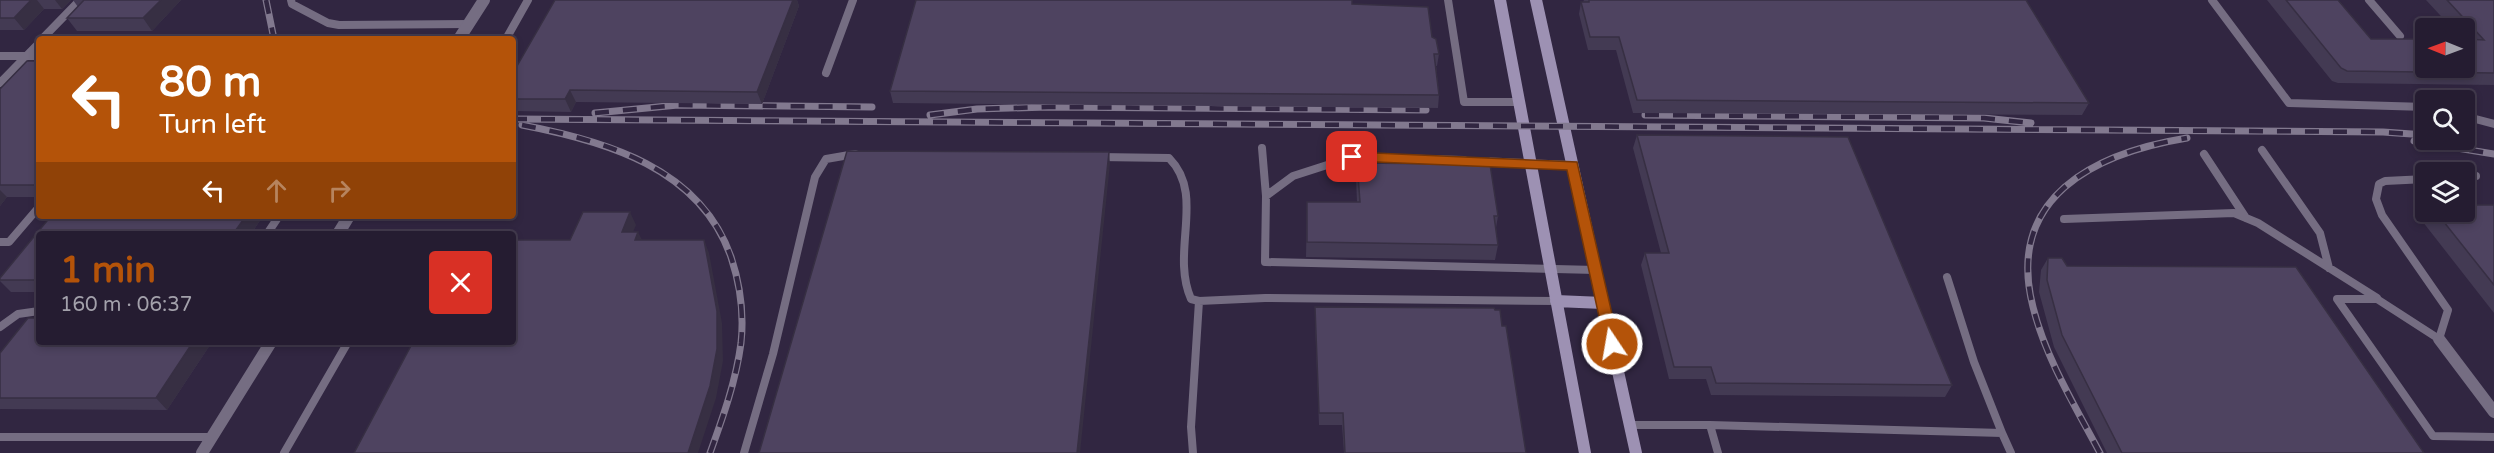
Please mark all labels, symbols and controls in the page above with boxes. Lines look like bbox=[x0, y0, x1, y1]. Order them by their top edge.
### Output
north arrow bbox=[2415, 18, 2475, 78]
map controls bbox=[2415, 18, 2475, 222]
text: 80 m bbox=[159, 57, 261, 108]
icon: left bbox=[60, 60, 138, 138]
button: search bbox=[2415, 90, 2475, 150]
text: Turn left bbox=[159, 108, 266, 141]
pin bbox=[1326, 131, 1377, 182]
icon: arrive bbox=[1335, 140, 1368, 173]
button: layers bbox=[2415, 162, 2475, 222]
icon: left bbox=[197, 174, 230, 207]
icon: ahead bbox=[260, 174, 293, 207]
icon: right bbox=[323, 174, 356, 207]
text: 1 min bbox=[60, 249, 156, 292]
button: close bbox=[429, 251, 492, 314]
text: 160 m · 06:37 bbox=[60, 293, 192, 317]
position arrow bbox=[1580, 312, 1644, 376]

